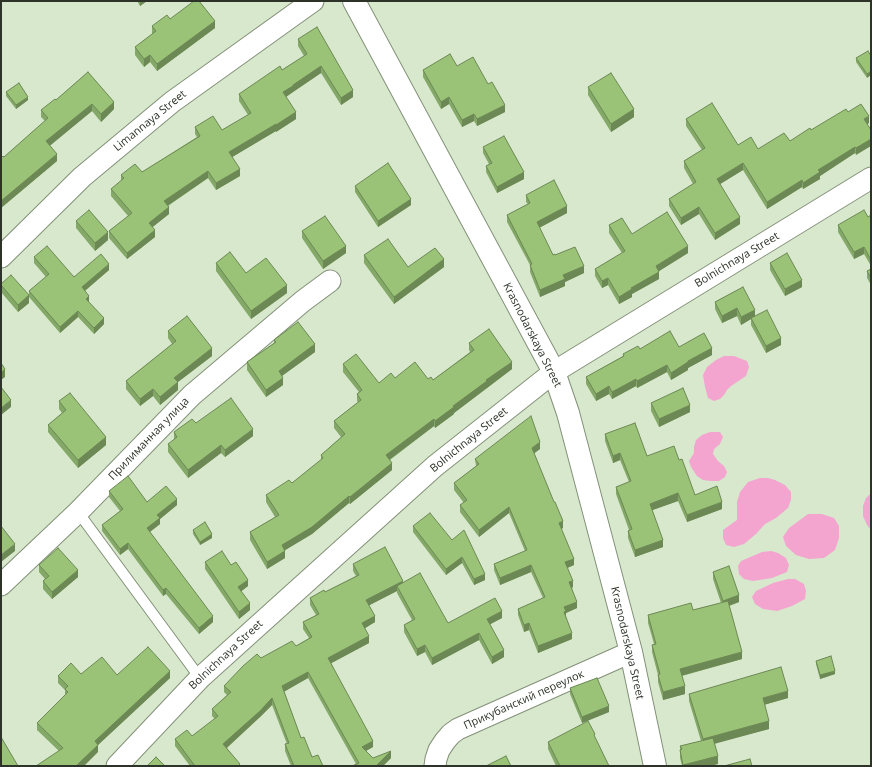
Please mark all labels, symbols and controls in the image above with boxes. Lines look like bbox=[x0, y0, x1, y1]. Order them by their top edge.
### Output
street label: Limannaya Street bbox=[111, 88, 189, 154]
street label: Bolnichnaya Street bbox=[692, 230, 782, 290]
street label: Krasnodarskaya Street bbox=[500, 280, 564, 390]
street label: Прилиманная улица bbox=[106, 395, 192, 483]
street label: Bolnichnaya Street bbox=[428, 405, 510, 475]
street label: Krasnodarskaya Street bbox=[608, 585, 646, 701]
street label: Bolnichnaya Street bbox=[186, 617, 266, 693]
street label: Прикубанский переулок bbox=[462, 667, 586, 733]

